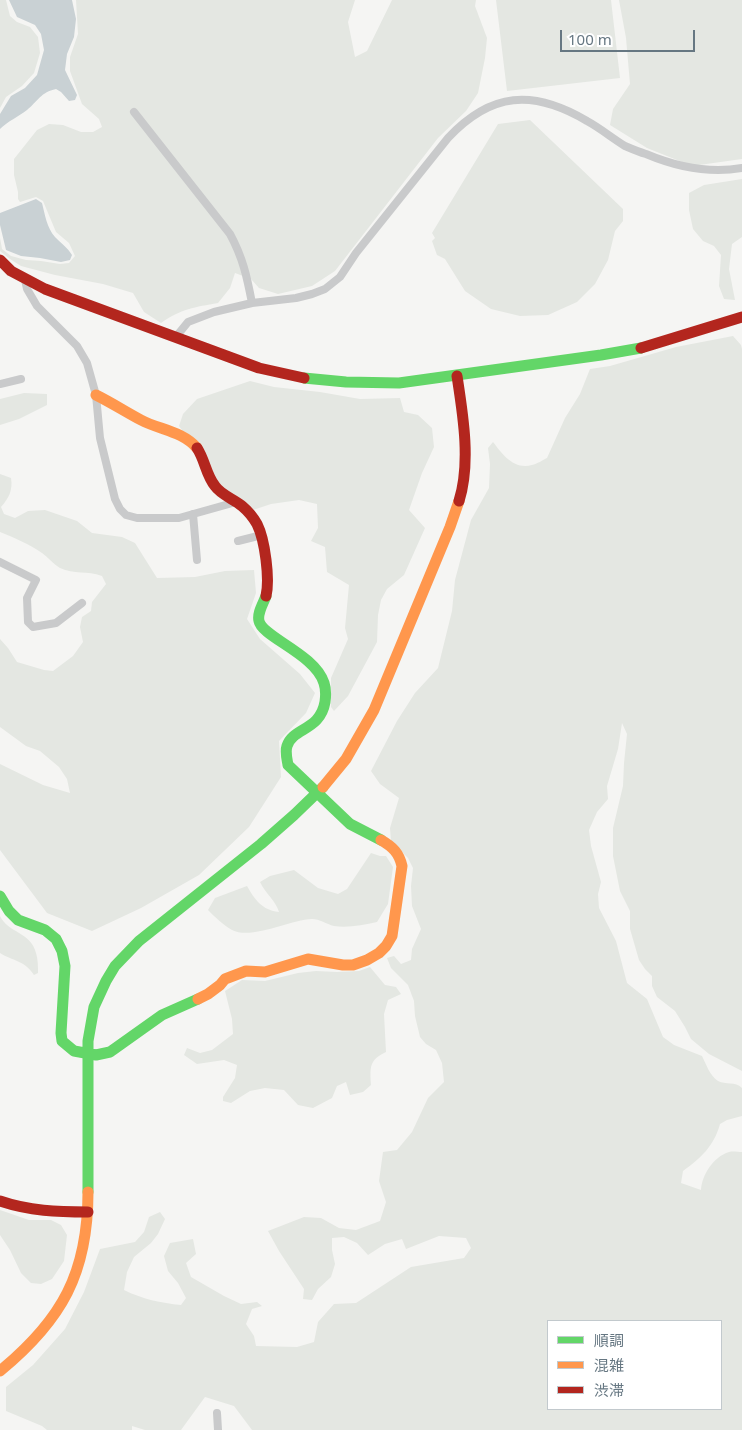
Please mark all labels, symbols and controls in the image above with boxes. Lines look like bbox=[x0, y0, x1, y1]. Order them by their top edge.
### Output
scale bar bbox=[562, 20, 697, 52]
text: 100 m bbox=[568, 29, 612, 49]
legend bbox=[547, 1320, 722, 1410]
text: 順調 bbox=[594, 1330, 624, 1350]
text: 混雑 bbox=[594, 1355, 624, 1375]
text: 渋滞 bbox=[594, 1380, 624, 1400]

